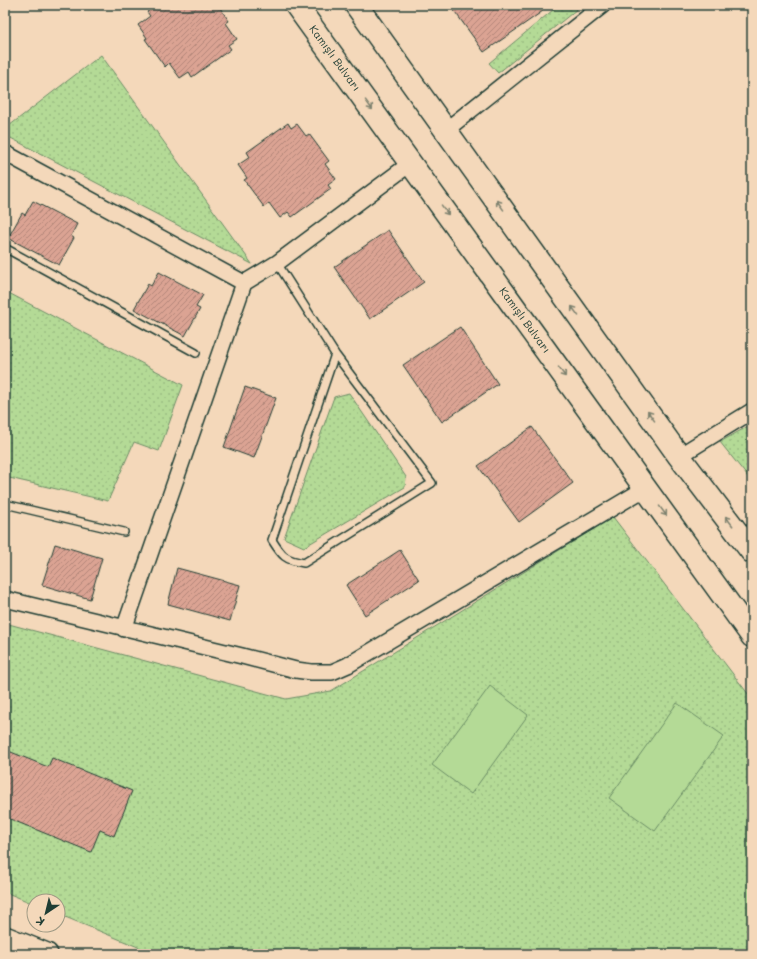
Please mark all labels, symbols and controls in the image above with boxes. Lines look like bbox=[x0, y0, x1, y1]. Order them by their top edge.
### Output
street label: Kamışlı Bulvarı bbox=[306, 22, 364, 94]
one-way arrow bbox=[365, 99, 373, 110]
one-way arrow bbox=[496, 200, 504, 211]
one-way arrow bbox=[441, 204, 449, 215]
street label: Kamışlı Bulvarı bbox=[496, 284, 554, 356]
one-way arrow bbox=[571, 305, 580, 316]
one-way arrow bbox=[558, 366, 566, 377]
one-way arrow bbox=[647, 411, 655, 422]
one-way arrow bbox=[659, 506, 667, 517]
one-way arrow bbox=[724, 516, 733, 527]
north arrow bbox=[26, 893, 66, 933]
text: K bbox=[33, 913, 47, 930]

